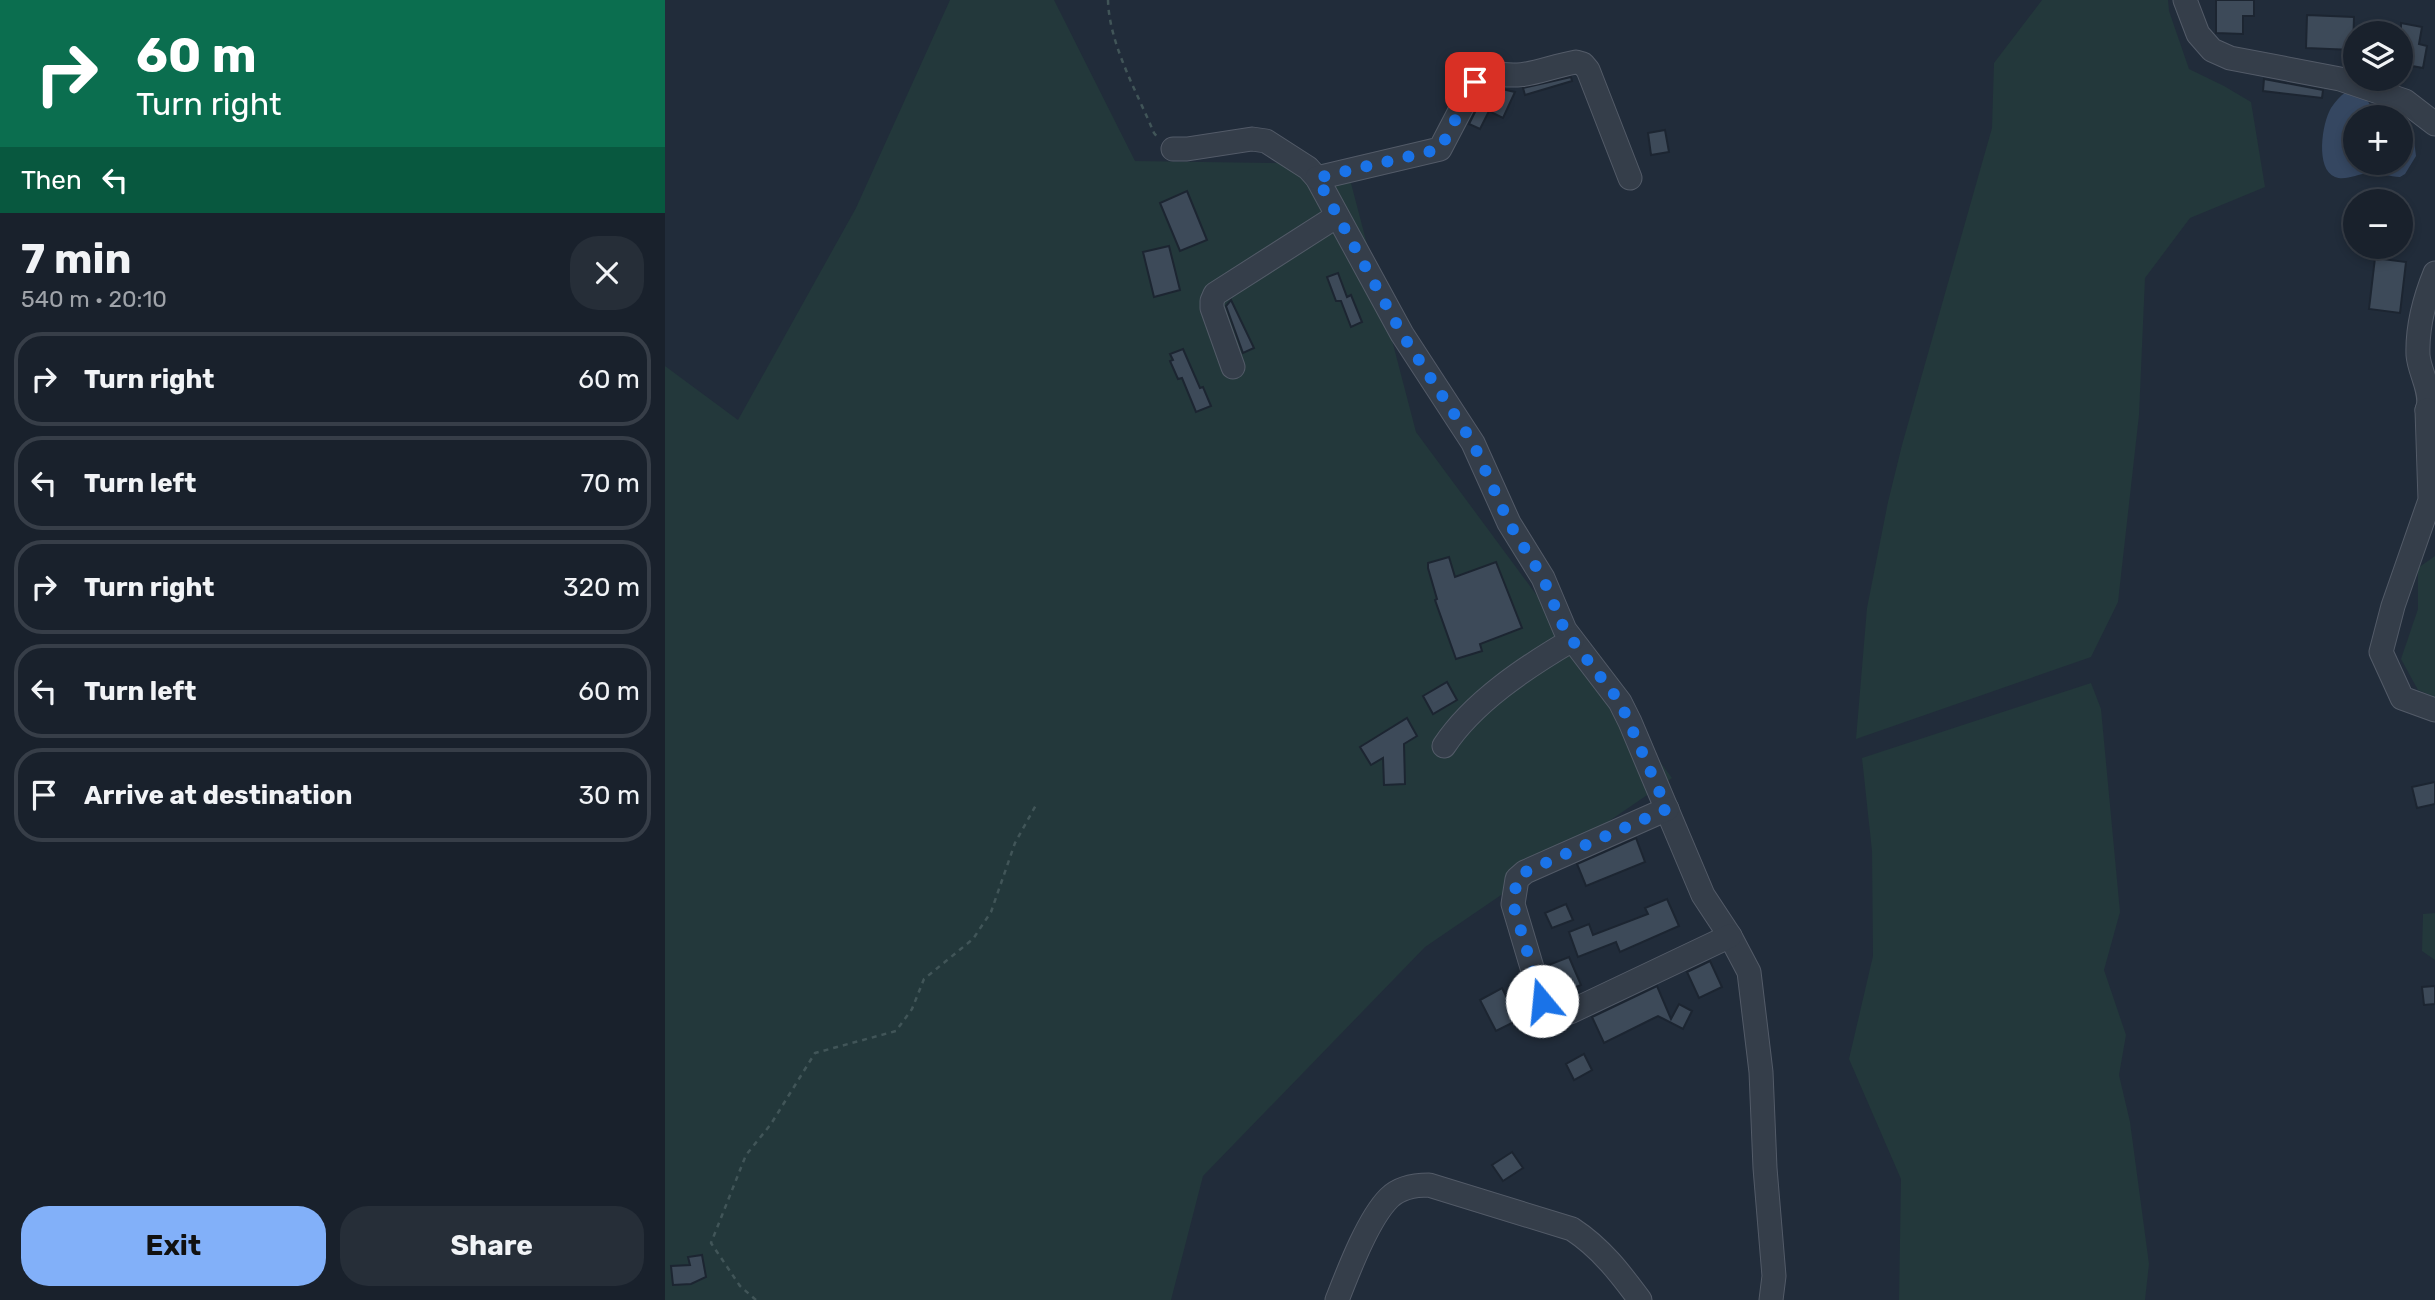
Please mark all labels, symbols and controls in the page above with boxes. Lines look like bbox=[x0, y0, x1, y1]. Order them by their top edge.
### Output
map controls bbox=[2343, 21, 2413, 259]
button: layers bbox=[2343, 21, 2413, 91]
text: 60 m bbox=[136, 26, 257, 84]
icon: right bbox=[21, 28, 112, 119]
pin bbox=[1445, 52, 1505, 112]
icon: arrive bbox=[1456, 63, 1494, 101]
text: Turn right bbox=[136, 85, 281, 123]
button: + bbox=[2343, 105, 2413, 175]
icon: left bbox=[96, 161, 134, 199]
text: Then bbox=[21, 165, 82, 196]
button: − bbox=[2343, 189, 2413, 259]
text: 7 min bbox=[21, 234, 132, 284]
button: close bbox=[570, 236, 644, 310]
text: 540 m · 20:10 bbox=[21, 285, 167, 313]
icon: right bbox=[25, 360, 63, 398]
text: Turn right bbox=[84, 364, 214, 395]
text: 60 m bbox=[578, 364, 640, 395]
icon: left bbox=[25, 464, 63, 502]
text: Turn left bbox=[84, 468, 196, 499]
text: 70 m bbox=[581, 468, 640, 499]
icon: right bbox=[25, 568, 63, 606]
text: Turn right bbox=[84, 572, 214, 603]
text: 320 m bbox=[563, 572, 640, 603]
icon: left bbox=[25, 672, 63, 710]
text: Turn left bbox=[84, 676, 196, 707]
text: 60 m bbox=[578, 676, 640, 707]
icon: arrive bbox=[25, 776, 63, 814]
text: Arrive at destination bbox=[84, 780, 352, 811]
text: 30 m bbox=[578, 780, 640, 811]
position arrow bbox=[1505, 964, 1579, 1038]
button: Exit bbox=[21, 1206, 326, 1286]
button: Share bbox=[340, 1206, 644, 1286]

